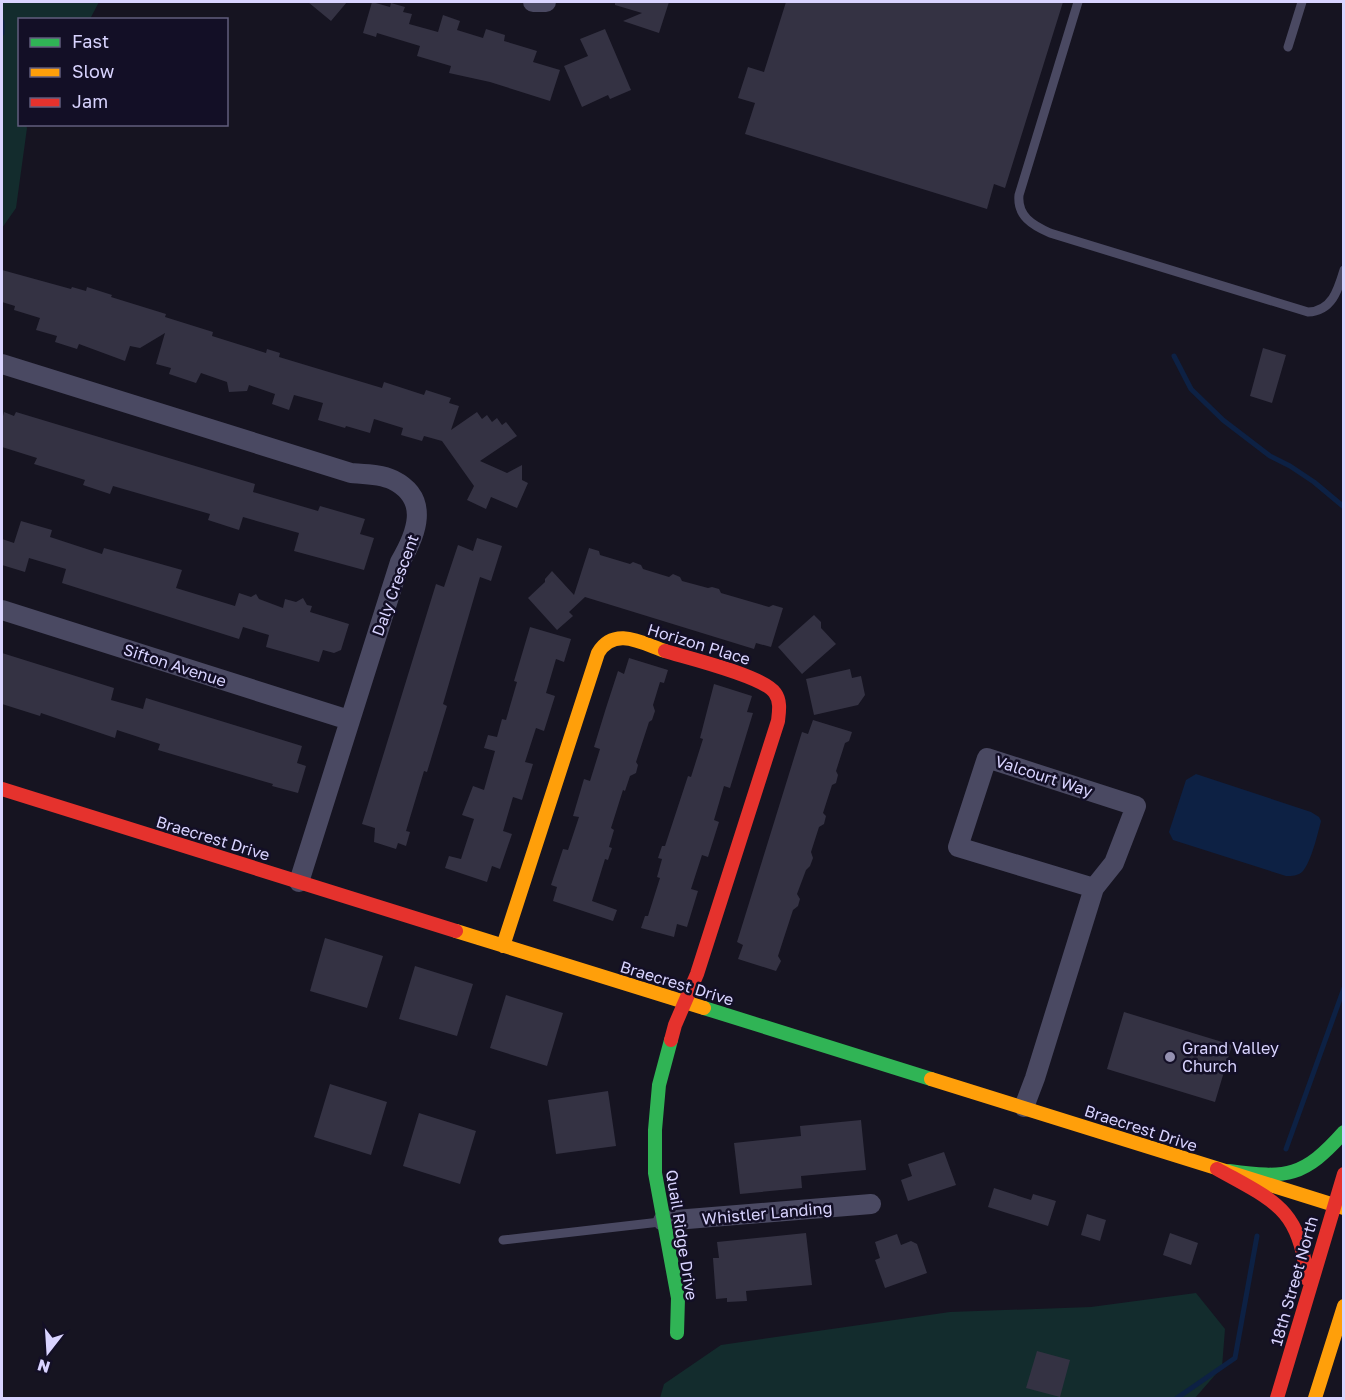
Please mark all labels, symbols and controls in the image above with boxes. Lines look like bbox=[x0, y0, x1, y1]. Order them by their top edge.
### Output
legend bbox=[18, 18, 228, 126]
text: Fast bbox=[72, 30, 109, 52]
text: Slow bbox=[72, 60, 115, 82]
text: Jam bbox=[72, 90, 108, 112]
street label: Daly Crescent bbox=[367, 531, 423, 639]
street label: Horizon Place bbox=[645, 619, 753, 669]
street label: Sifton Avenue bbox=[121, 639, 229, 691]
street label: Valcourt Way bbox=[993, 751, 1095, 801]
street label: Braecrest Drive bbox=[154, 811, 272, 865]
street label: Braecrest Drive bbox=[618, 956, 736, 1010]
place label: Grand Valley Church bbox=[1182, 1038, 1279, 1076]
marker: Grand Valley Church bbox=[1163, 1050, 1177, 1064]
street label: Braecrest Drive bbox=[1082, 1100, 1200, 1156]
street label: Quail Ridge Drive bbox=[662, 1168, 702, 1302]
street label: Whistler Landing bbox=[701, 1197, 833, 1229]
street label: 18th Street North bbox=[1266, 1214, 1322, 1348]
north arrow bbox=[18, 1322, 78, 1382]
text: N bbox=[35, 1355, 52, 1378]

